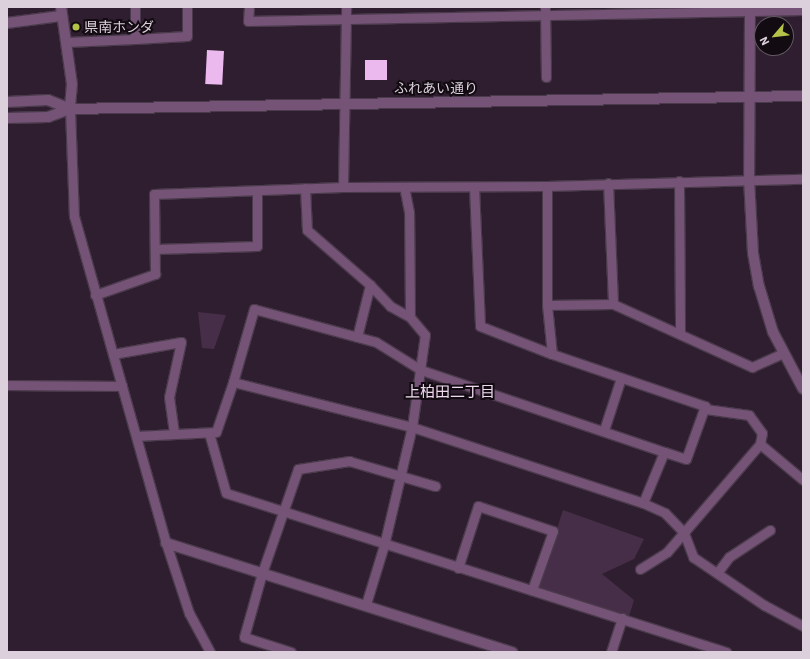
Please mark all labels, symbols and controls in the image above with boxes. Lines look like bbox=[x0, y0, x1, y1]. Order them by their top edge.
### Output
north arrow bbox=[754, 16, 794, 56]
place label: 県南ホンダ bbox=[84, 19, 154, 35]
marker: 県南ホンダ bbox=[71, 22, 81, 32]
text: N bbox=[756, 34, 772, 48]
street label: ふれあい通り bbox=[394, 80, 478, 96]
district label: 上柏田二丁目 bbox=[405, 383, 495, 401]

